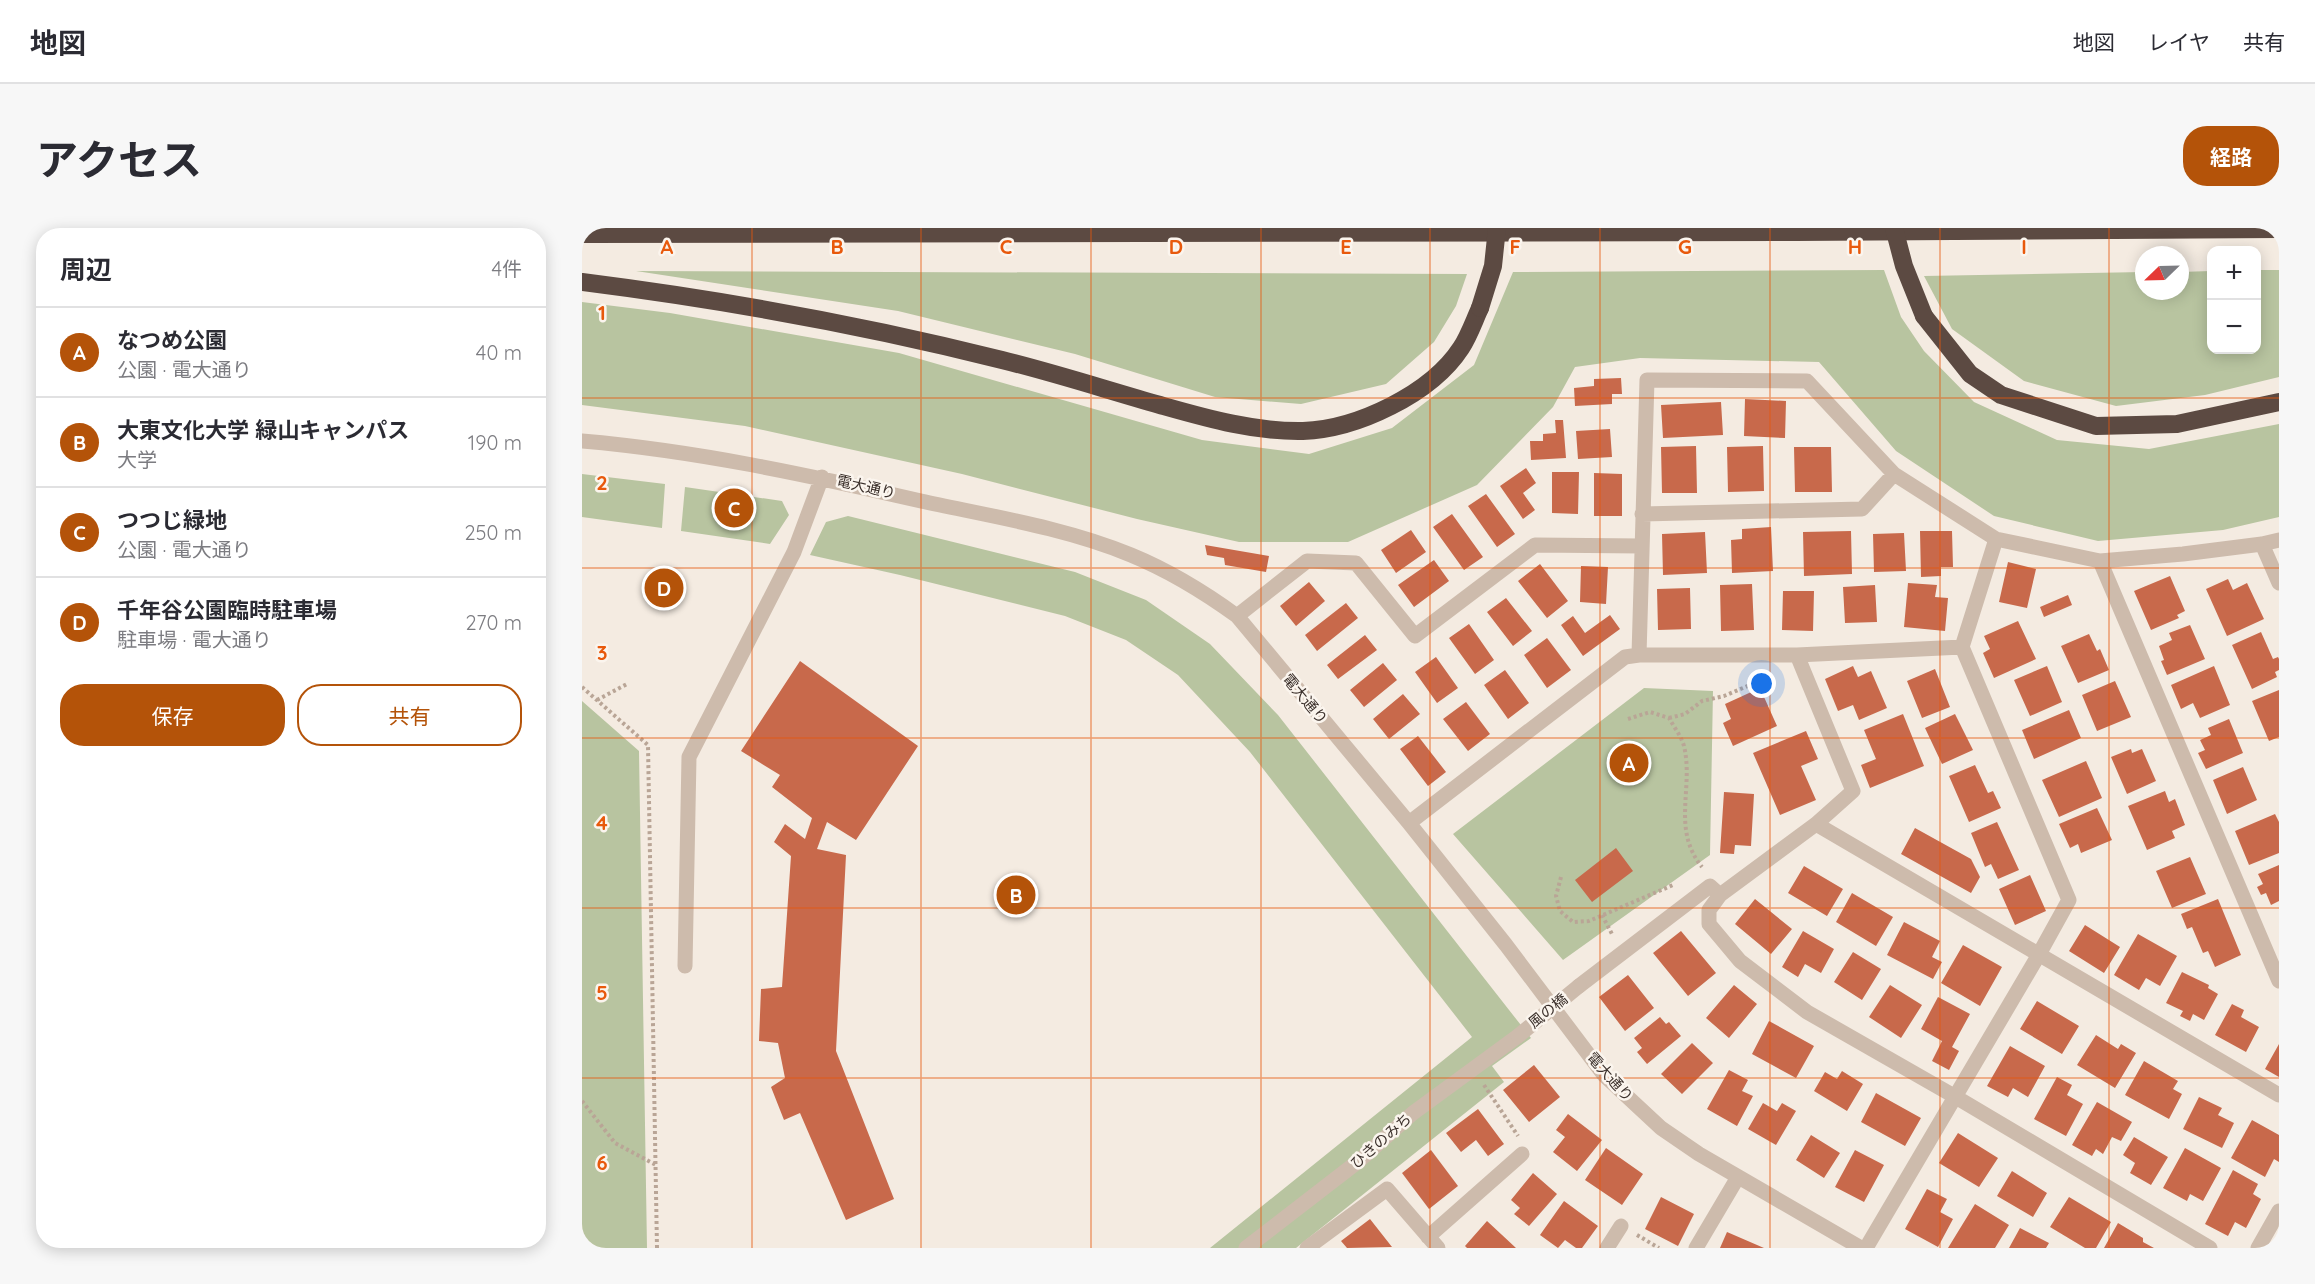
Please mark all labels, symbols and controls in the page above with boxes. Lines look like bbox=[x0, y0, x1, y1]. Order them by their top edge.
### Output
text: 地図 bbox=[30, 25, 86, 60]
text: 地図 bbox=[2073, 29, 2115, 55]
text: レイヤ bbox=[2148, 29, 2210, 55]
text: 共有 bbox=[2243, 29, 2285, 55]
button: 経路 bbox=[2183, 126, 2279, 186]
text: アクセス bbox=[36, 133, 202, 186]
text: A bbox=[661, 234, 674, 259]
text: B bbox=[830, 234, 844, 259]
text: C bbox=[1000, 234, 1013, 259]
text: D bbox=[1169, 234, 1183, 259]
text: E bbox=[1340, 234, 1352, 259]
text: F bbox=[1509, 234, 1521, 259]
text: G bbox=[1678, 234, 1692, 259]
text: H bbox=[1848, 234, 1862, 259]
text: I bbox=[2021, 234, 2027, 259]
north arrow bbox=[2135, 246, 2189, 300]
map controls bbox=[2207, 246, 2261, 354]
button: + bbox=[2207, 246, 2261, 300]
text: 周辺 bbox=[60, 253, 112, 286]
text: 4件 bbox=[491, 256, 522, 281]
text: 1 bbox=[598, 300, 606, 325]
button: − bbox=[2207, 300, 2261, 354]
text: なつめ公園 bbox=[117, 326, 227, 354]
text: A bbox=[73, 340, 86, 365]
text: 40 m bbox=[476, 340, 522, 365]
text: 公園 · 電大通り bbox=[117, 357, 252, 382]
text: 大東文化大学 緑山キャンパス bbox=[117, 416, 409, 444]
text: B bbox=[73, 430, 86, 455]
text: 190 m bbox=[468, 430, 522, 455]
text: 大学 bbox=[117, 447, 157, 472]
text: 2 bbox=[596, 470, 608, 495]
street label: 電大通り bbox=[835, 471, 897, 503]
pin: C bbox=[714, 486, 754, 530]
text: つつじ緑地 bbox=[117, 506, 227, 534]
text: C bbox=[73, 520, 86, 545]
text: 250 m bbox=[464, 520, 522, 545]
text: 公園 · 電大通り bbox=[117, 537, 252, 562]
pin: D bbox=[644, 566, 683, 610]
text: 千年谷公園臨時駐車場 bbox=[117, 596, 337, 624]
text: D bbox=[72, 610, 87, 635]
text: 270 m bbox=[465, 610, 522, 635]
text: 駐車場 · 電大通り bbox=[117, 627, 272, 652]
text: 3 bbox=[597, 640, 607, 665]
your location bbox=[1747, 669, 1776, 698]
street label: 電大通り bbox=[1279, 670, 1332, 728]
button: 保存 bbox=[60, 684, 285, 746]
button: 共有 bbox=[297, 684, 522, 746]
pin: A bbox=[1610, 740, 1648, 786]
text: 4 bbox=[596, 810, 608, 835]
pin: B bbox=[996, 872, 1036, 918]
text: 5 bbox=[596, 980, 608, 1005]
street label: 風の橋 bbox=[1524, 989, 1571, 1032]
street label: 電大通り bbox=[1583, 1048, 1638, 1105]
street label: ひきのみち bbox=[1346, 1109, 1415, 1172]
text: 6 bbox=[596, 1150, 608, 1175]

